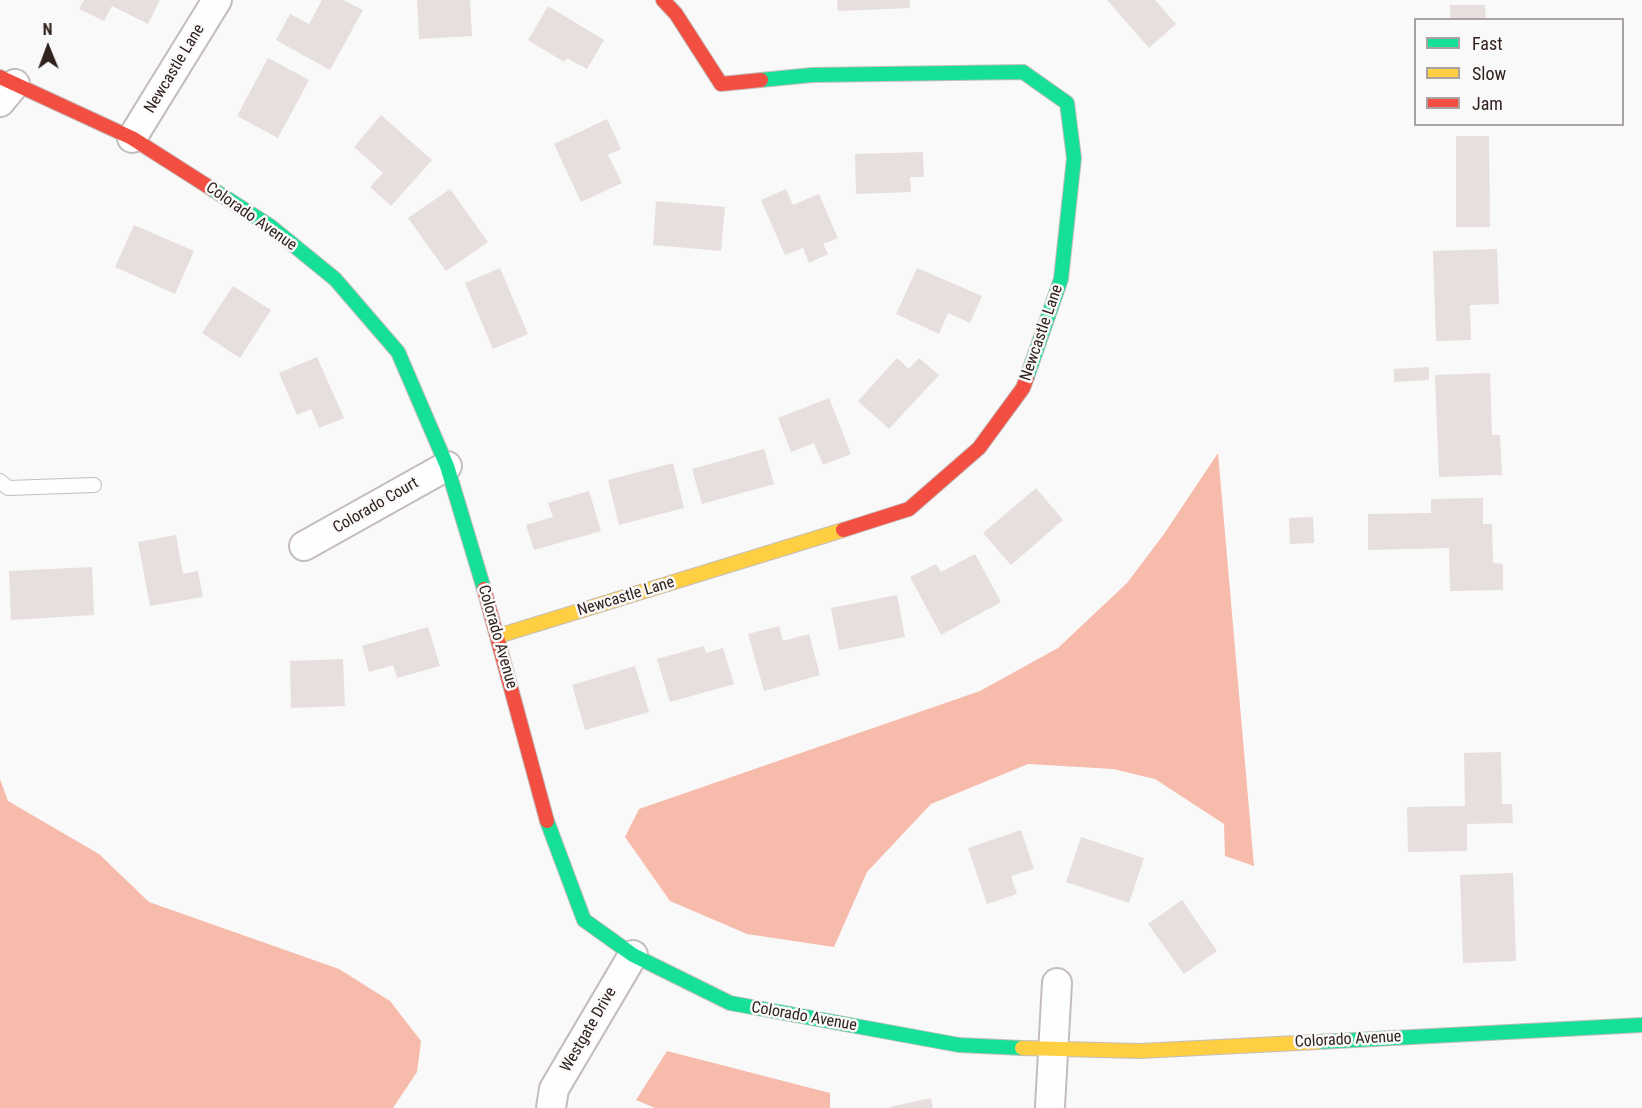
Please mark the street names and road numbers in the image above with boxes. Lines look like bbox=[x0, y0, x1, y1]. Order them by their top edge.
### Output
street label: Newcastle Lane bbox=[141, 21, 209, 117]
street label: Colorado Avenue bbox=[202, 179, 300, 255]
street label: Newcastle Lane bbox=[1017, 282, 1067, 384]
street label: Colorado Court bbox=[330, 474, 422, 538]
street label: Newcastle Lane bbox=[575, 573, 677, 621]
street label: Colorado Avenue bbox=[473, 583, 521, 691]
street label: Westgate Drive bbox=[557, 984, 621, 1076]
street label: Colorado Avenue bbox=[750, 998, 858, 1036]
street label: Colorado Avenue bbox=[1294, 1028, 1402, 1052]

